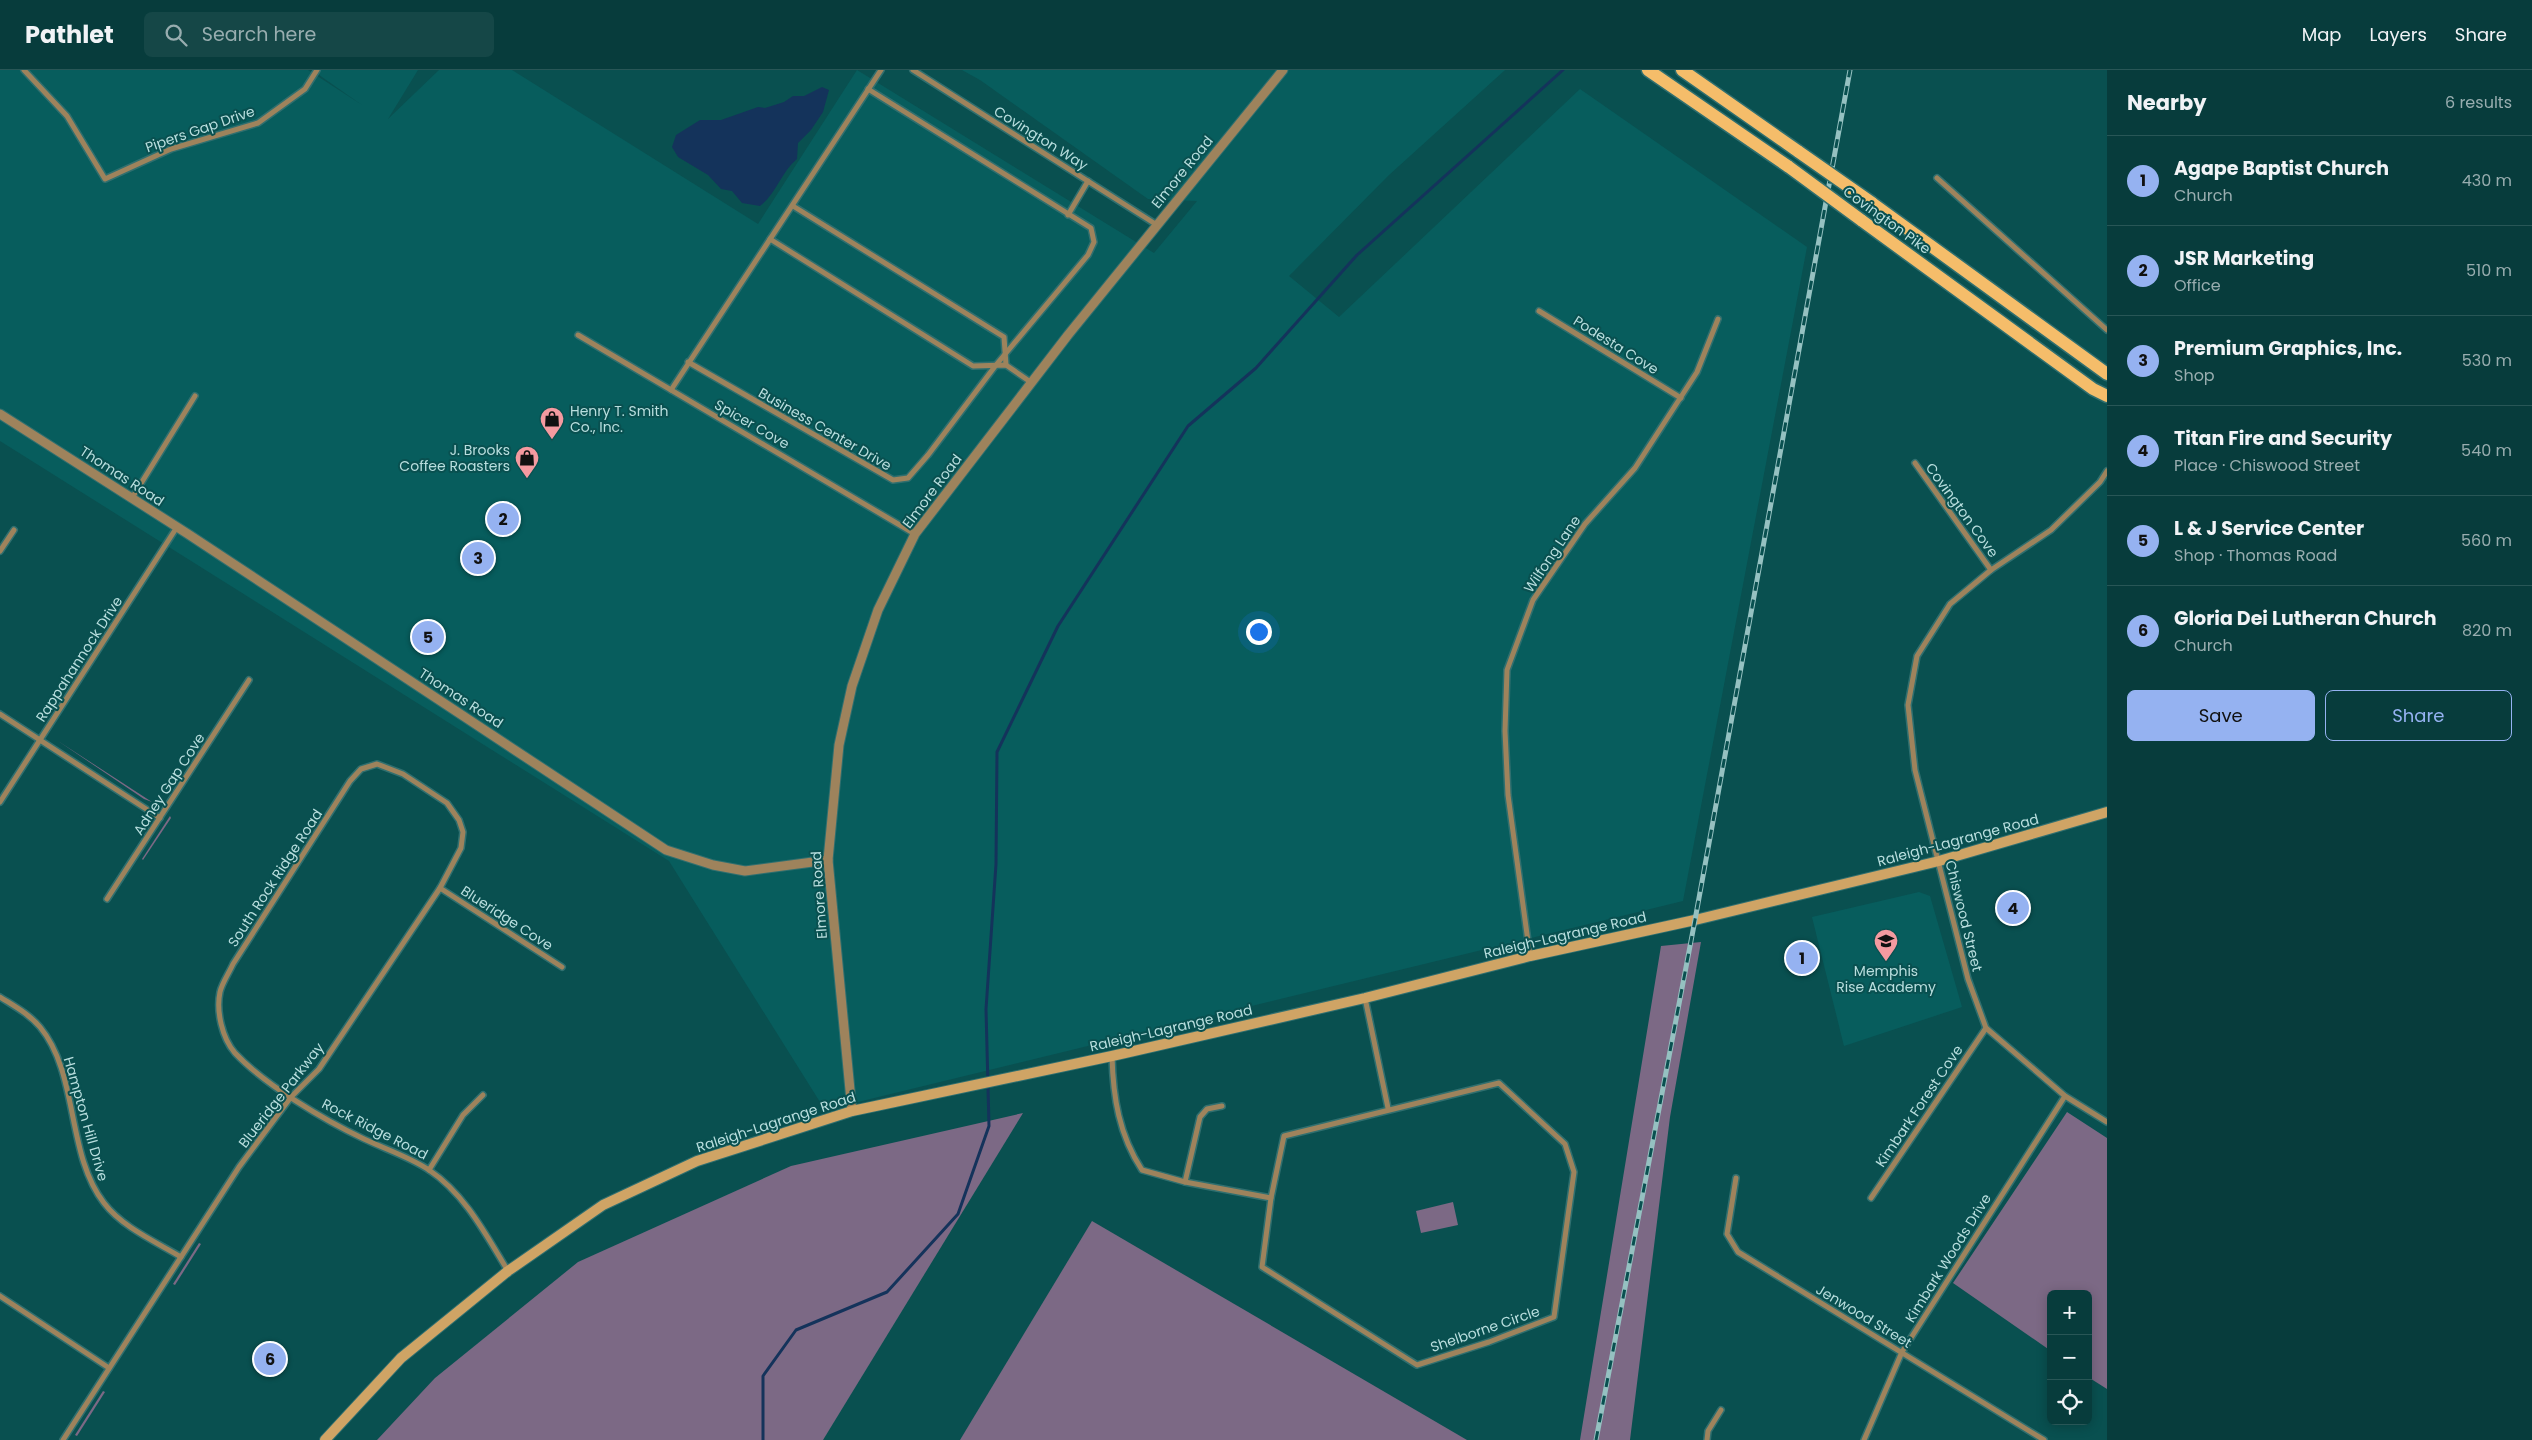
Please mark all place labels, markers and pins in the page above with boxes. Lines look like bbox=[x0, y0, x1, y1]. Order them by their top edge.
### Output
place label: Henry T. Smith Co., Inc. bbox=[570, 401, 669, 437]
shop icon: Henry T. Smith Co., Inc. bbox=[539, 406, 565, 440]
place label: J. Brooks Coffee Roasters bbox=[399, 440, 510, 476]
shop icon: J. Brooks Coffee Roasters bbox=[514, 445, 540, 479]
pin: 2 bbox=[487, 500, 519, 538]
pin: 3 bbox=[462, 539, 494, 577]
pin: 5 bbox=[412, 618, 444, 656]
pin: 4 bbox=[1997, 889, 2029, 927]
school or university icon: Memphis Rise Academy bbox=[1873, 928, 1899, 962]
pin: 1 bbox=[1786, 939, 1818, 977]
place label: Memphis Rise Academy bbox=[1836, 961, 1936, 997]
pin: 6 bbox=[254, 1340, 286, 1378]

